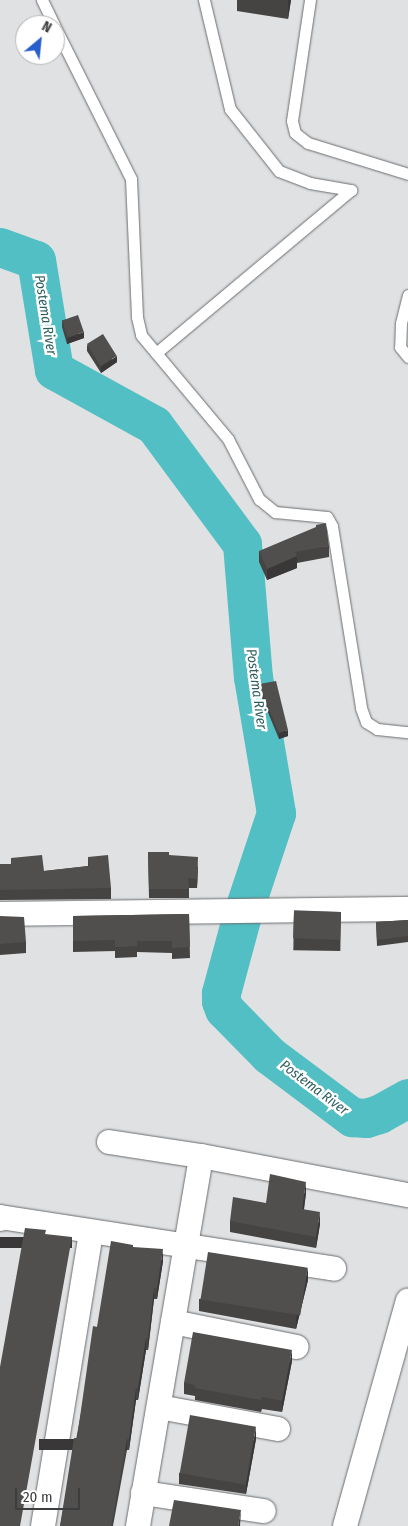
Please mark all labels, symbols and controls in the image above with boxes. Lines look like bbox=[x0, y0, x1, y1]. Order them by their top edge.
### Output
north arrow bbox=[15, 15, 65, 65]
text: N bbox=[39, 18, 54, 37]
water label: Postema River bbox=[30, 274, 60, 356]
water label: Postema River bbox=[242, 648, 270, 730]
water label: Postema River bbox=[277, 1057, 351, 1119]
scale bar bbox=[18, 1478, 82, 1510]
text: 20 m bbox=[23, 1488, 53, 1506]

